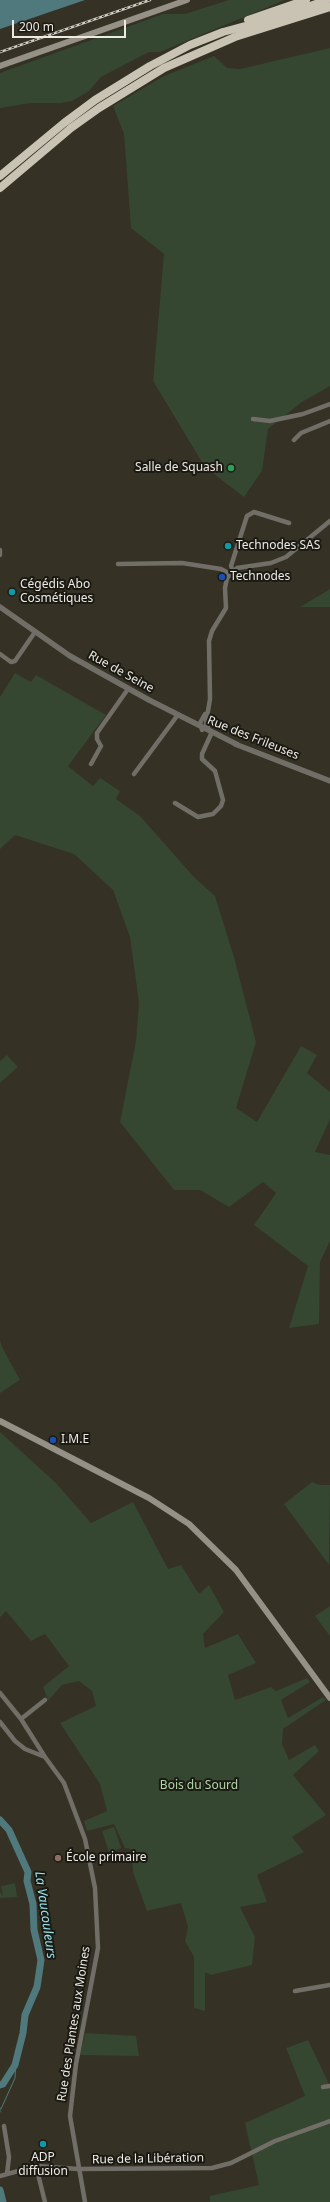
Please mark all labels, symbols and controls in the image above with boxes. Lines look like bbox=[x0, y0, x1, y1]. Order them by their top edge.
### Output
scale bar bbox=[14, 12, 128, 38]
text: 200 m bbox=[19, 18, 54, 35]
place label: Salle de Squash bbox=[135, 461, 223, 475]
marker: Salle de Squash bbox=[226, 463, 236, 473]
place label: Technodes SAS bbox=[236, 539, 320, 553]
marker: Technodes SAS bbox=[223, 541, 233, 551]
place label: Technodes bbox=[230, 570, 290, 584]
marker: Technodes bbox=[217, 572, 227, 582]
place label: Cégédis Abo Cosmétiques bbox=[20, 578, 93, 606]
marker: Cégédis Abo Cosmétiques bbox=[7, 587, 17, 597]
street label: Rue de Seine bbox=[86, 648, 156, 696]
street label: Rue des Frileuses bbox=[205, 713, 301, 763]
place label: I.M.E bbox=[61, 1433, 89, 1447]
marker: I.M.E bbox=[48, 1435, 58, 1445]
park label: Bois du Sourd bbox=[160, 1779, 238, 1793]
place label: École primaire bbox=[66, 1851, 147, 1865]
marker: École primaire bbox=[53, 1853, 63, 1863]
water label: La Vaucouleurs bbox=[31, 1870, 59, 1960]
street label: Rue des Plantes aux Moines bbox=[55, 1945, 93, 2103]
marker: ADP diffusion bbox=[38, 2139, 48, 2149]
place label: ADP diffusion bbox=[18, 2151, 68, 2179]
street label: Rue de la Libération bbox=[92, 2151, 204, 2167]

